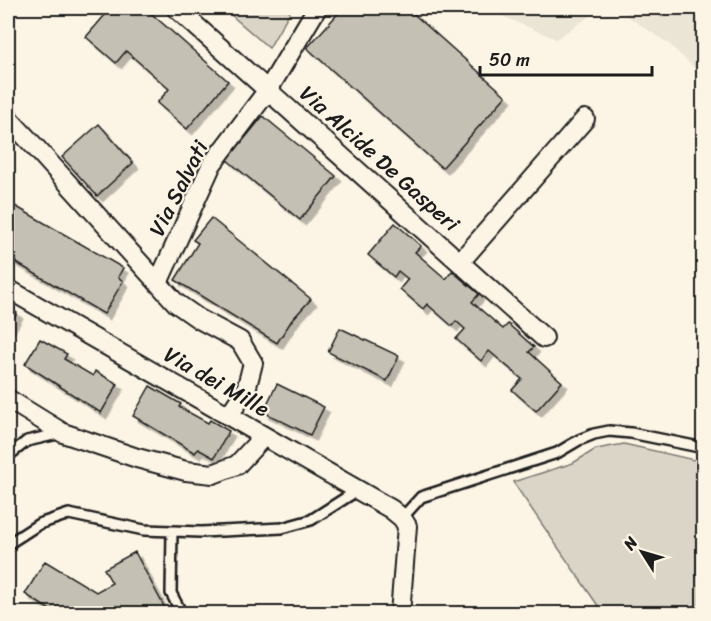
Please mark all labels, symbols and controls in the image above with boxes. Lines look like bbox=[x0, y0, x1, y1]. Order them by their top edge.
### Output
scale bar bbox=[480, 39, 652, 77]
text: 50 m bbox=[489, 44, 530, 76]
street label: Via Alcide De Gasperi bbox=[290, 75, 470, 242]
street label: Via Salvati bbox=[138, 133, 220, 243]
street label: Via dei Mille bbox=[156, 335, 278, 428]
north arrow bbox=[612, 522, 672, 582]
text: N bbox=[615, 529, 646, 557]

